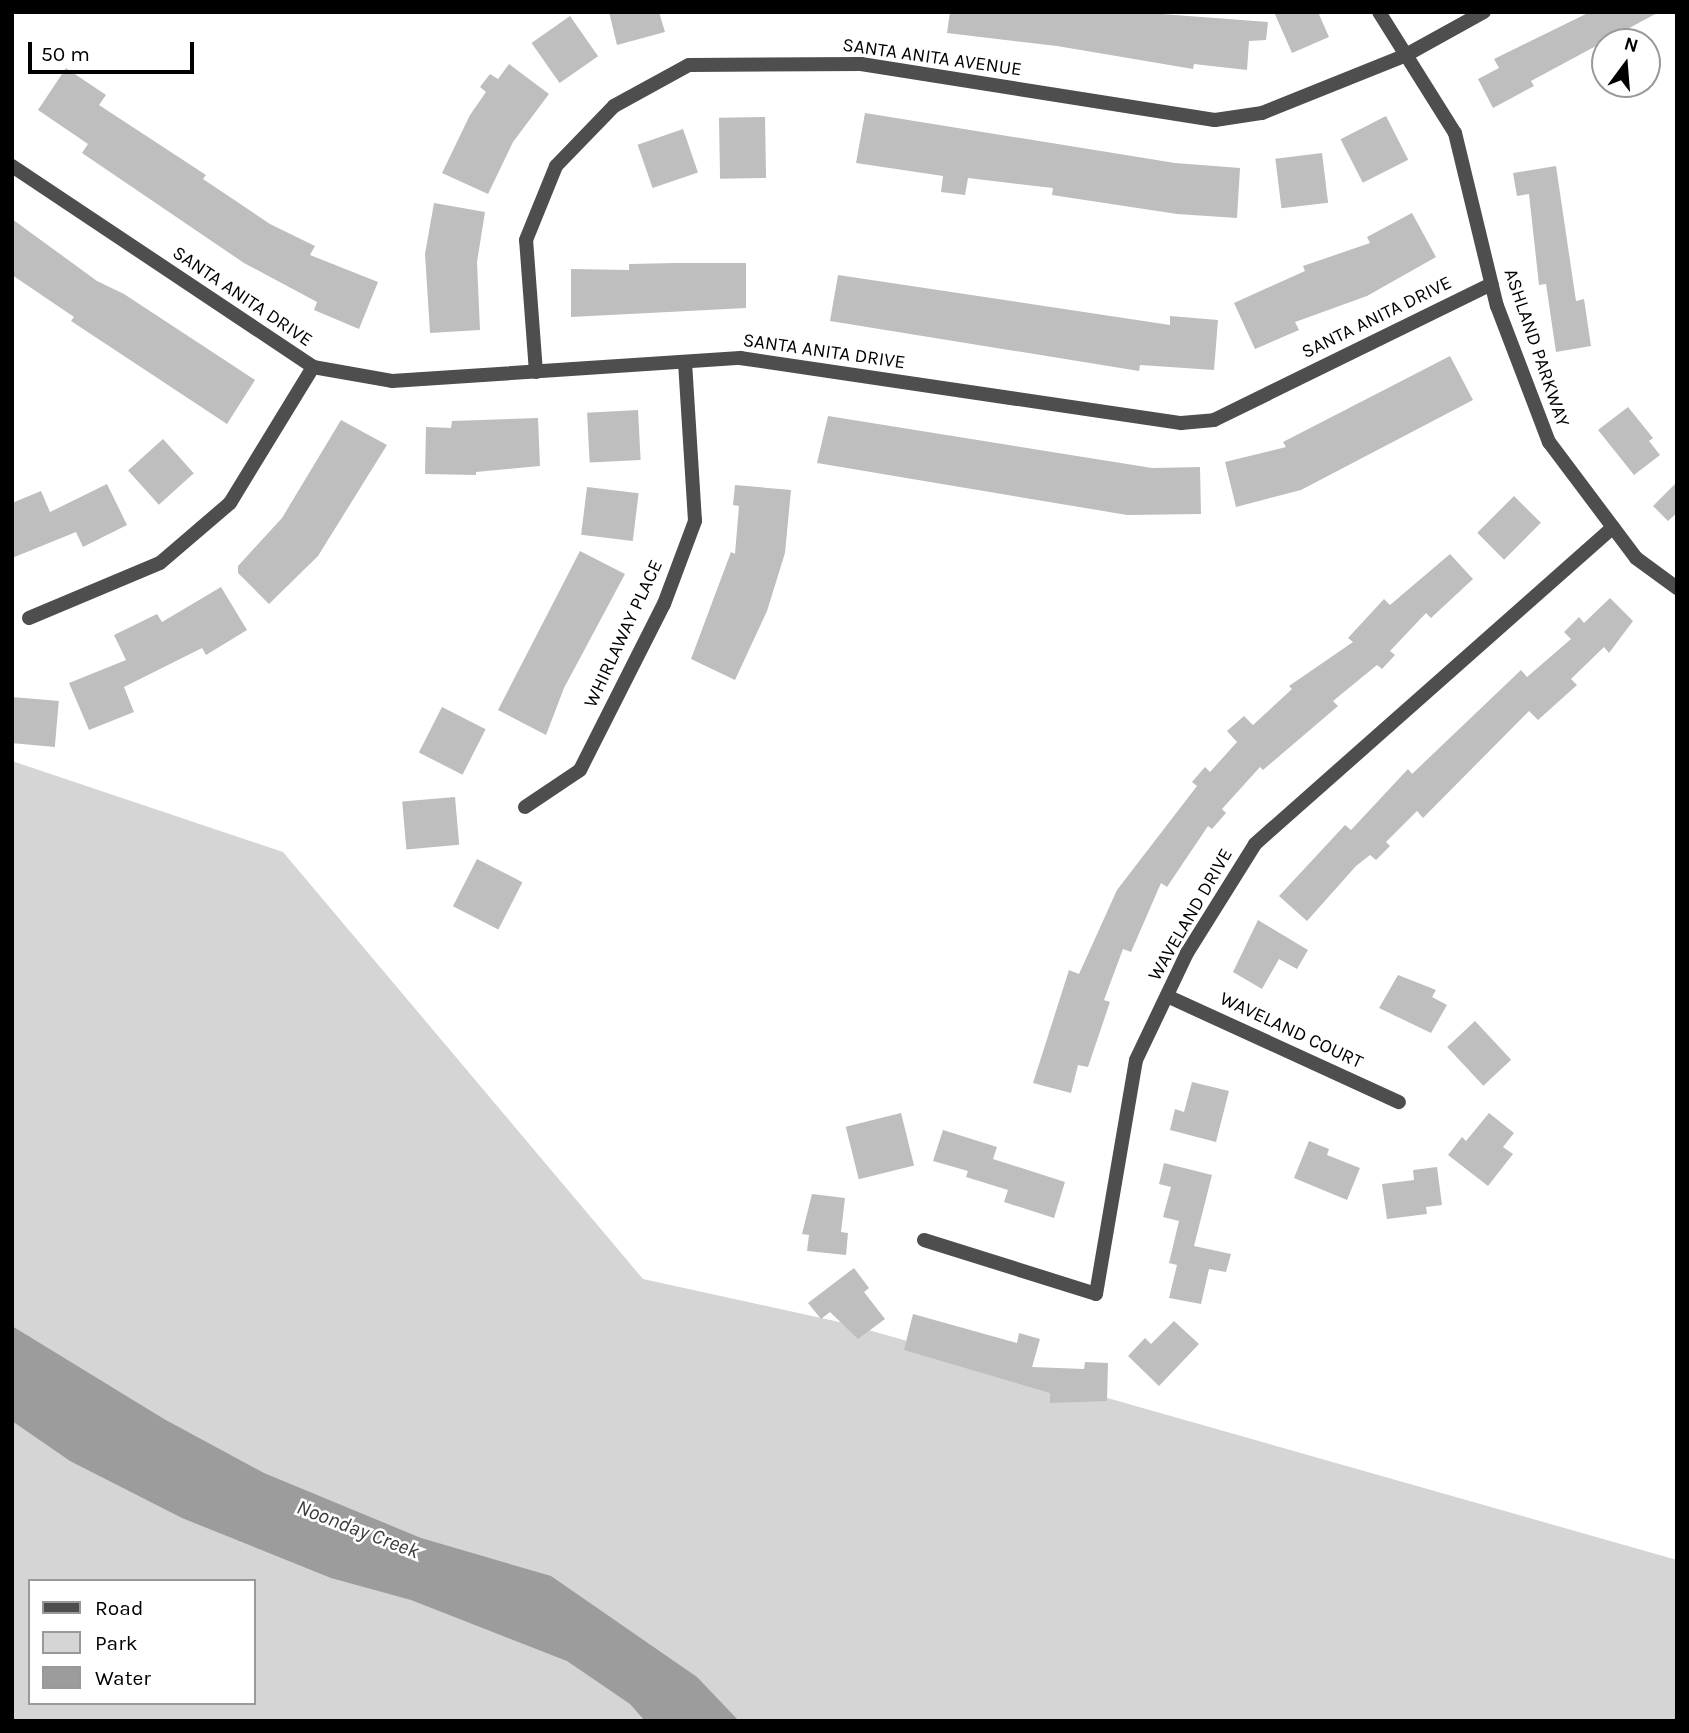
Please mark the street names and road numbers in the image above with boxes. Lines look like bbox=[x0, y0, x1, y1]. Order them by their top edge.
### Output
street label: SANTA ANITA AVENUE bbox=[841, 34, 1023, 82]
street label: SANTA ANITA DRIVE bbox=[168, 242, 316, 352]
street label: ASHLAND PARKWAY bbox=[1498, 266, 1574, 430]
street label: SANTA ANITA DRIVE bbox=[1298, 272, 1456, 364]
street label: SANTA ANITA DRIVE bbox=[741, 329, 907, 375]
street label: WHIRLAWAY PLACE bbox=[580, 557, 668, 711]
street label: WAVELAND DRIVE bbox=[1144, 845, 1238, 985]
street label: WAVELAND COURT bbox=[1216, 988, 1366, 1074]

